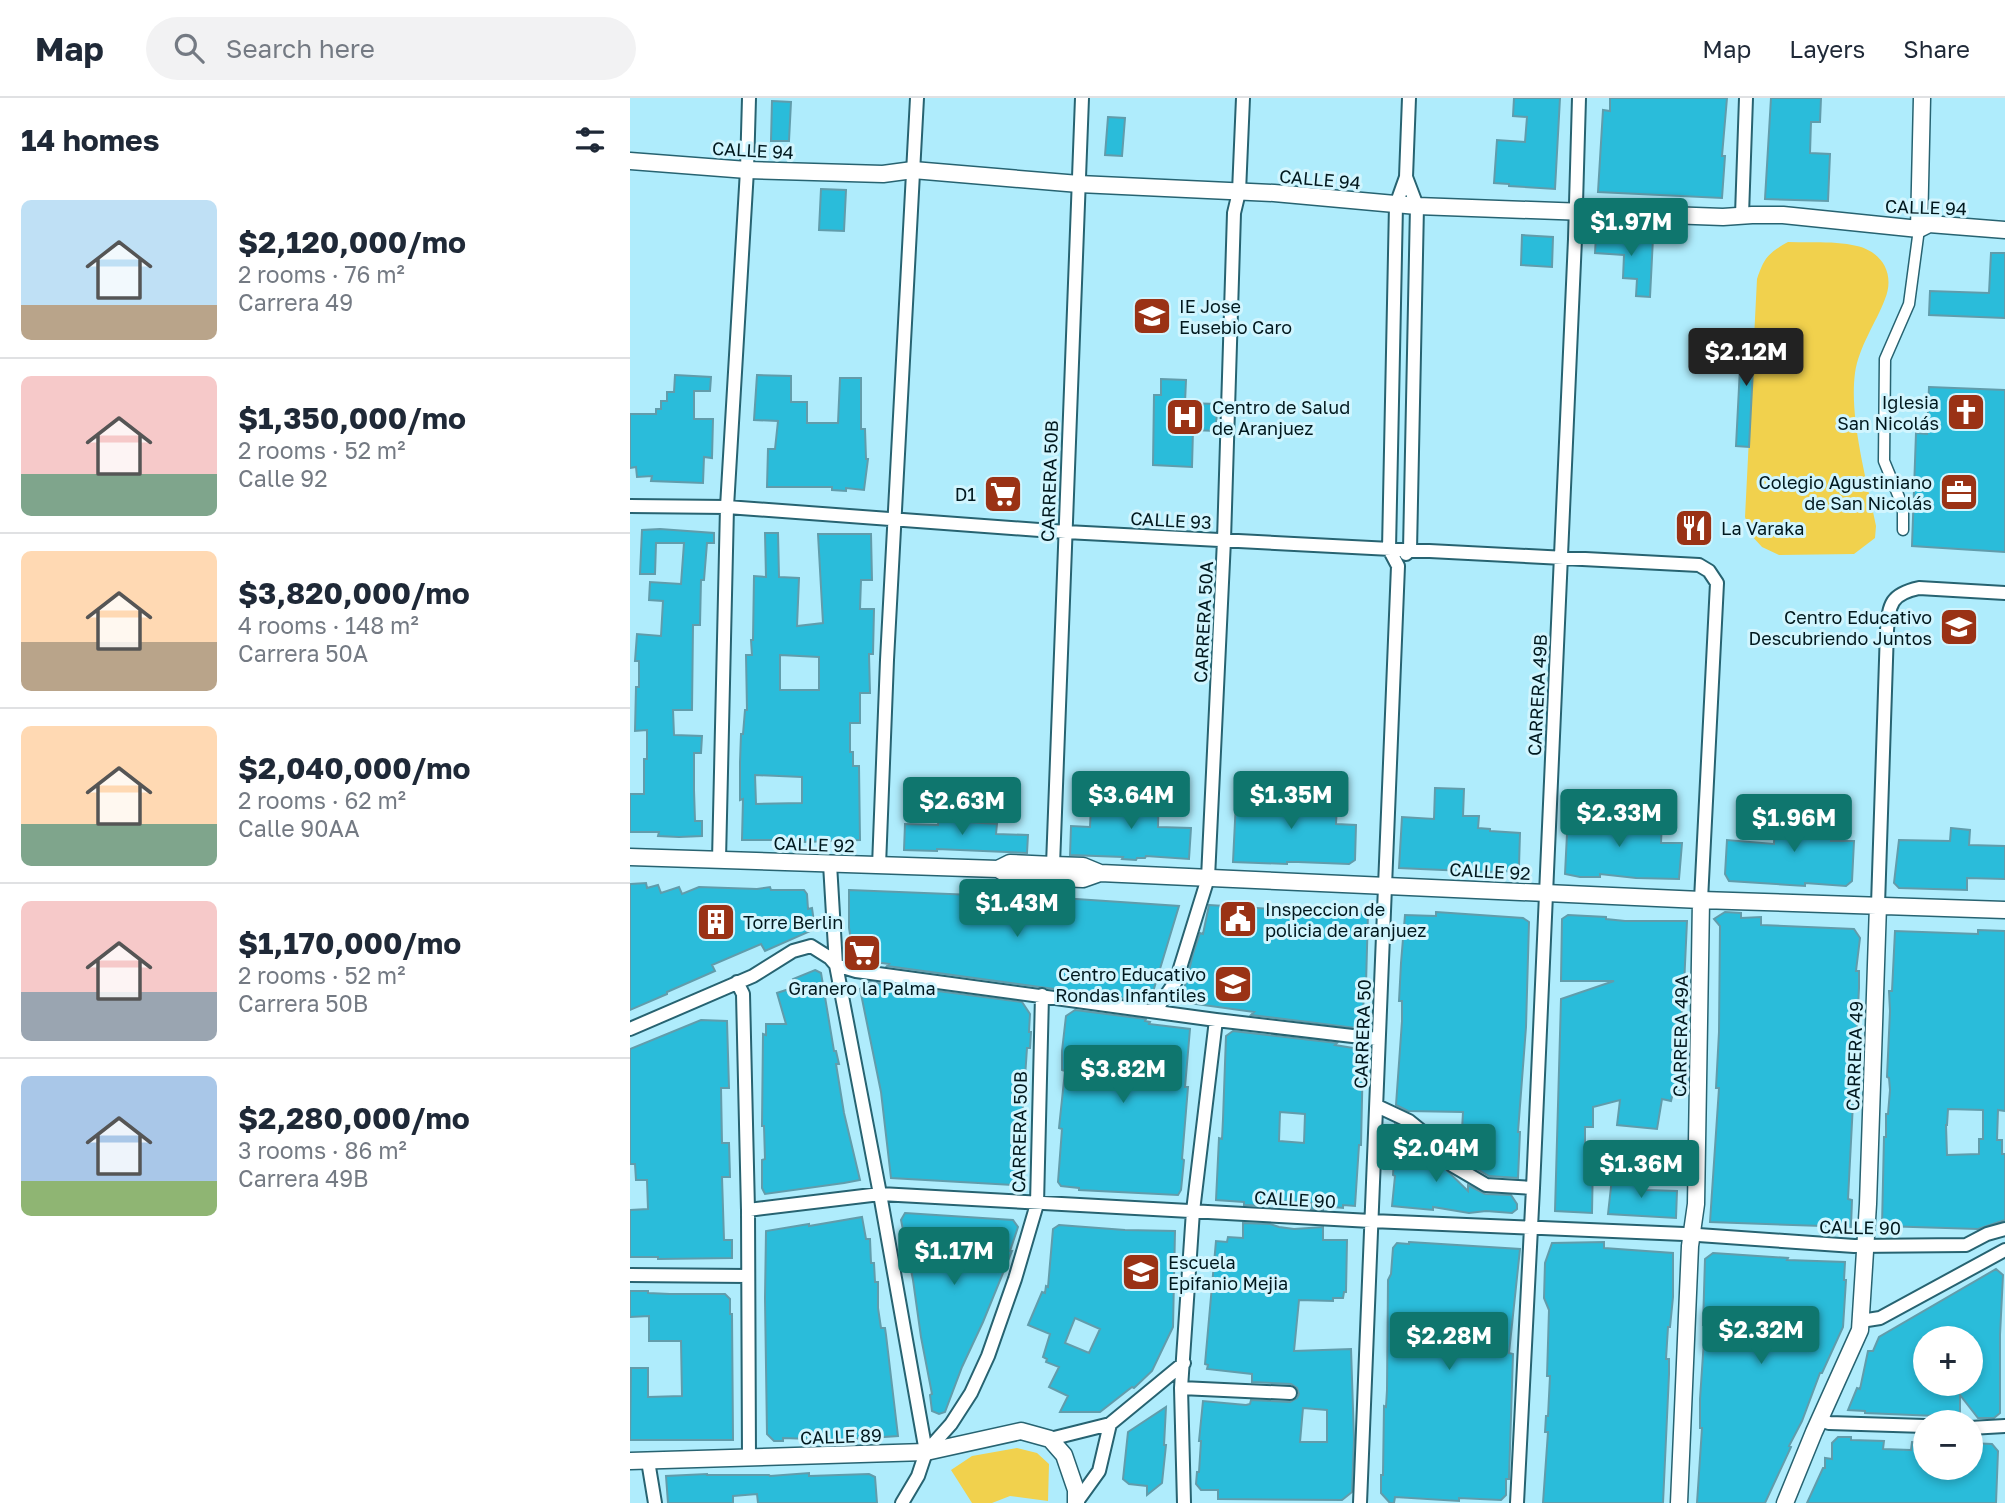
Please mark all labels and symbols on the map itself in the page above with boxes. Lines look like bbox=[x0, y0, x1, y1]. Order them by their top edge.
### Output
street label: CALLE 94 bbox=[712, 137, 794, 163]
street label: CALLE 94 bbox=[1278, 164, 1362, 194]
street label: CALLE 94 bbox=[1885, 195, 1967, 219]
pin: $1.97M bbox=[1574, 198, 1688, 258]
school or university icon: IE Jose Eusebio Caro bbox=[1131, 295, 1173, 337]
place label: IE Jose Eusebio Caro bbox=[1179, 295, 1292, 338]
pin: $2.12M bbox=[1689, 328, 1803, 388]
place label: Iglesia San Nicolás bbox=[1837, 391, 1939, 434]
church icon: Iglesia San Nicolás bbox=[1945, 391, 1987, 433]
hospital icon: Centro de Salud de Aranjuez bbox=[1164, 396, 1206, 438]
place label: Centro de Salud de Aranjuez bbox=[1212, 396, 1350, 439]
street label: CARRERA 50B bbox=[1036, 420, 1062, 542]
place label: Colegio Agustiniano de San Nicolás bbox=[1758, 471, 1932, 514]
office icon: Colegio Agustiniano de San Nicolás bbox=[1938, 471, 1980, 513]
supermarket icon: D1 bbox=[982, 473, 1024, 515]
place label: D1 bbox=[955, 483, 976, 505]
street label: CALLE 93 bbox=[1130, 507, 1212, 533]
restaurant icon: La Varaka bbox=[1673, 507, 1715, 549]
place label: La Varaka bbox=[1721, 517, 1804, 539]
street label: CARRERA 50A bbox=[1189, 561, 1217, 683]
place label: Centro Educativo Descubriendo Juntos bbox=[1749, 606, 1932, 649]
school or university icon: Centro Educativo Descubriendo Juntos bbox=[1938, 606, 1980, 648]
street label: CARRERA 49B bbox=[1523, 633, 1551, 757]
pin: $3.64M bbox=[1074, 772, 1188, 831]
pin: $1.35M bbox=[1234, 772, 1348, 831]
pin: $2.63M bbox=[905, 778, 1019, 837]
pin: $2.33M bbox=[1562, 790, 1676, 849]
pin: $1.96M bbox=[1737, 794, 1851, 854]
street label: CALLE 92 bbox=[773, 832, 855, 856]
street label: CALLE 92 bbox=[1449, 858, 1531, 884]
pin: $1.43M bbox=[960, 880, 1074, 939]
public building icon: Inspeccion de policia de aranjuez bbox=[1217, 898, 1259, 940]
place label: Inspeccion de policia de aranjuez bbox=[1265, 898, 1426, 941]
building icon: Torre Berlin bbox=[695, 901, 737, 943]
place label: Torre Berlin bbox=[743, 911, 843, 933]
supermarket icon: Granero la Palma bbox=[841, 932, 883, 974]
place label: Centro Educativo Rondas Infantiles bbox=[1055, 963, 1206, 1006]
school or university icon: Centro Educativo Rondas Infantiles bbox=[1212, 963, 1254, 1005]
street label: CARRERA 49A bbox=[1668, 975, 1692, 1097]
place label: Granero la Palma bbox=[788, 977, 936, 999]
street label: CARRERA 50 bbox=[1349, 979, 1375, 1089]
street label: CARRERA 49 bbox=[1841, 1001, 1867, 1111]
pin: $3.82M bbox=[1066, 1046, 1180, 1105]
street label: CARRERA 50B bbox=[1007, 1071, 1031, 1193]
pin: $2.04M bbox=[1379, 1124, 1493, 1184]
pin: $1.36M bbox=[1584, 1140, 1698, 1200]
street label: CALLE 90 bbox=[1253, 1186, 1337, 1212]
street label: CALLE 90 bbox=[1819, 1215, 1901, 1239]
pin: $1.17M bbox=[897, 1228, 1011, 1287]
school or university icon: Escuela Epifanio Mejia bbox=[1120, 1251, 1162, 1293]
place label: Escuela Epifanio Mejia bbox=[1168, 1251, 1288, 1294]
pin: $2.32M bbox=[1704, 1306, 1818, 1366]
pin: $2.28M bbox=[1392, 1312, 1506, 1372]
street label: CALLE 89 bbox=[800, 1424, 882, 1448]

